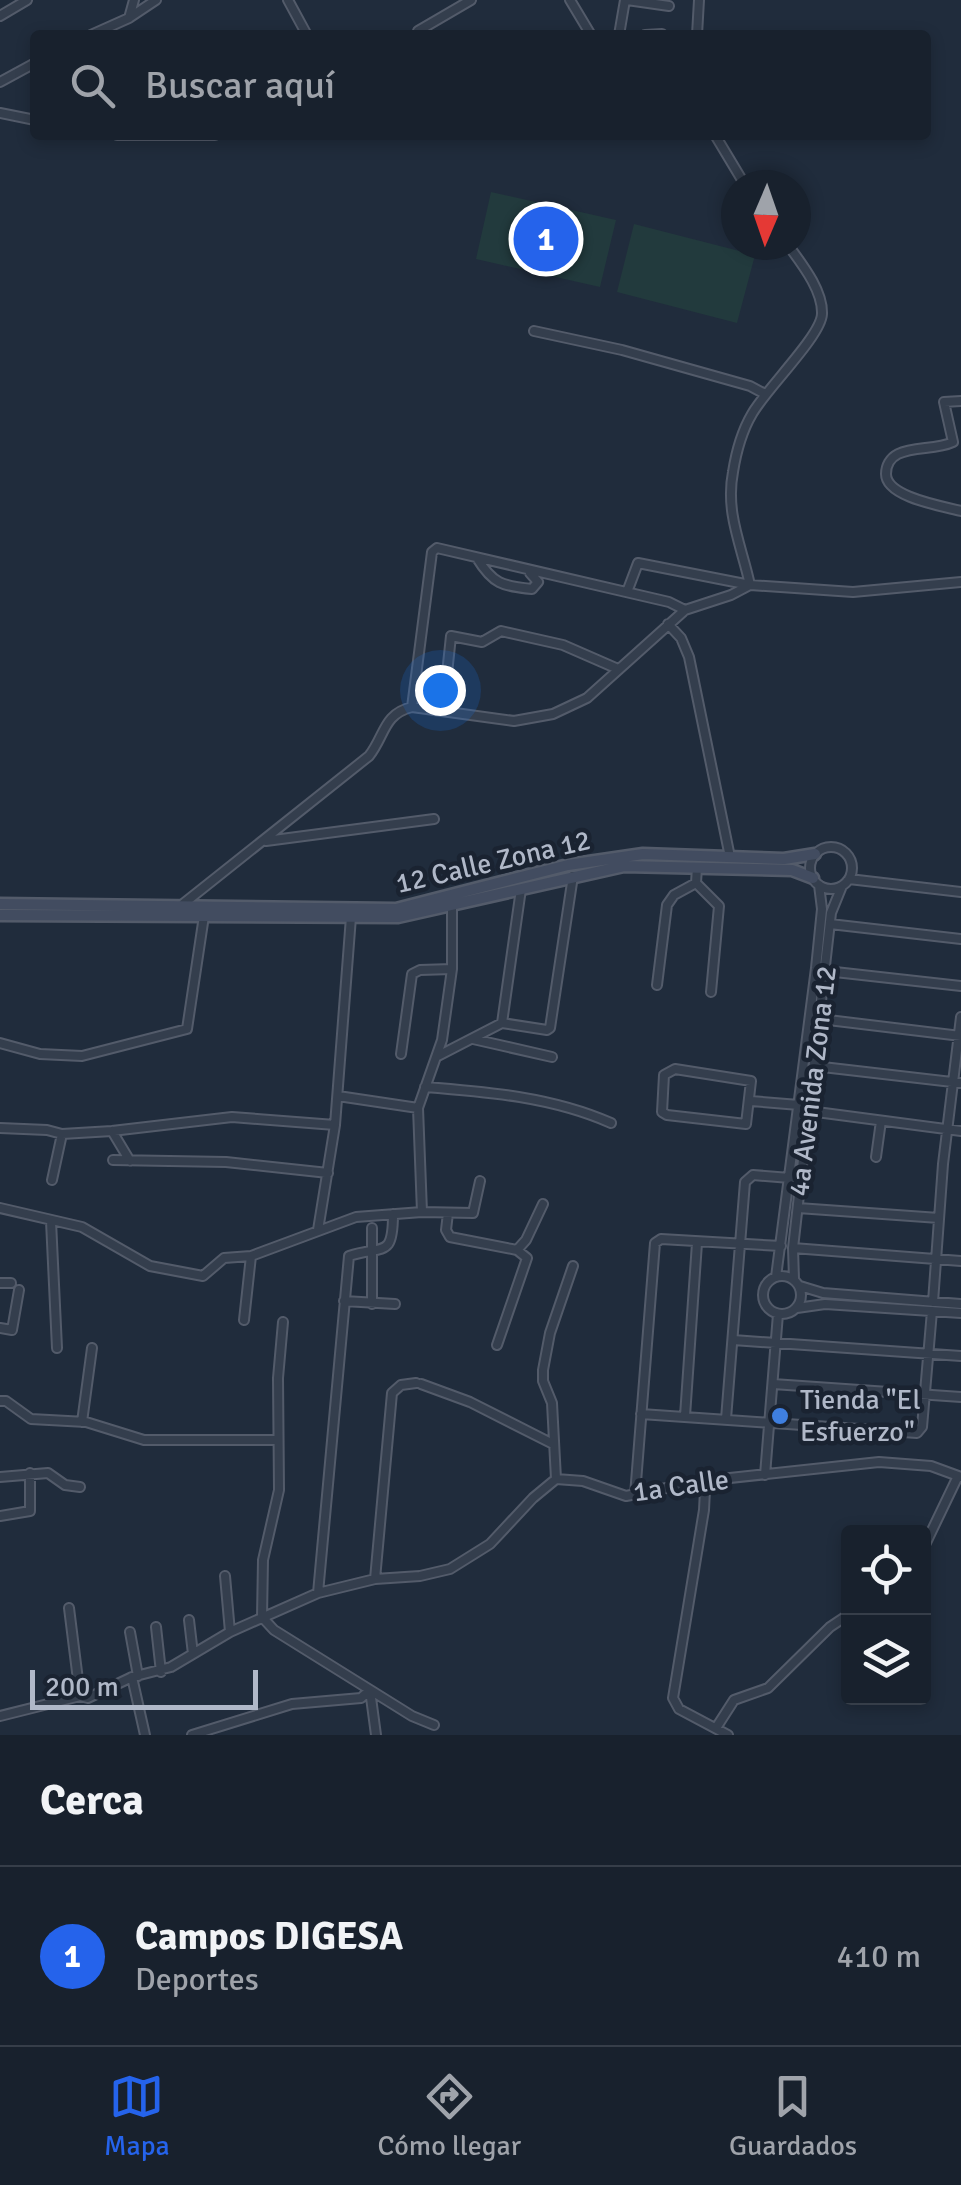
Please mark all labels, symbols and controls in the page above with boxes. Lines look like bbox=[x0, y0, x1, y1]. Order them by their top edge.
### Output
search box bbox=[30, 30, 931, 140]
icon: search bbox=[65, 58, 120, 113]
text: Buscar aquí bbox=[145, 62, 335, 109]
north arrow bbox=[721, 170, 811, 260]
pin: 1 bbox=[514, 202, 578, 276]
your location bbox=[415, 665, 466, 716]
street label: 12 Calle Zona 12 bbox=[392, 823, 594, 901]
street label: 4a Avenida Zona 12 bbox=[782, 964, 844, 1198]
place label: Tienda "El Esfuerzo" bbox=[800, 1383, 921, 1449]
marker: Tienda "El Esfuerzo" bbox=[769, 1405, 791, 1427]
street label: 1a Calle bbox=[631, 1462, 731, 1510]
map controls bbox=[841, 1525, 931, 1705]
button: locate bbox=[841, 1525, 931, 1615]
button: layers bbox=[841, 1615, 931, 1705]
scale bar bbox=[30, 1665, 258, 1710]
text: 200 m bbox=[45, 1670, 119, 1704]
text: Cerca bbox=[40, 1775, 144, 1826]
text: Campos DIGESA bbox=[135, 1913, 403, 1960]
text: 1 bbox=[64, 1937, 81, 1976]
text: 410 m bbox=[837, 1937, 921, 1976]
text: Deportes bbox=[135, 1960, 259, 1999]
tab: Mapa bbox=[104, 2069, 170, 2163]
tab: Cómo llegar bbox=[378, 2069, 521, 2163]
tab: Guardados bbox=[729, 2069, 857, 2163]

